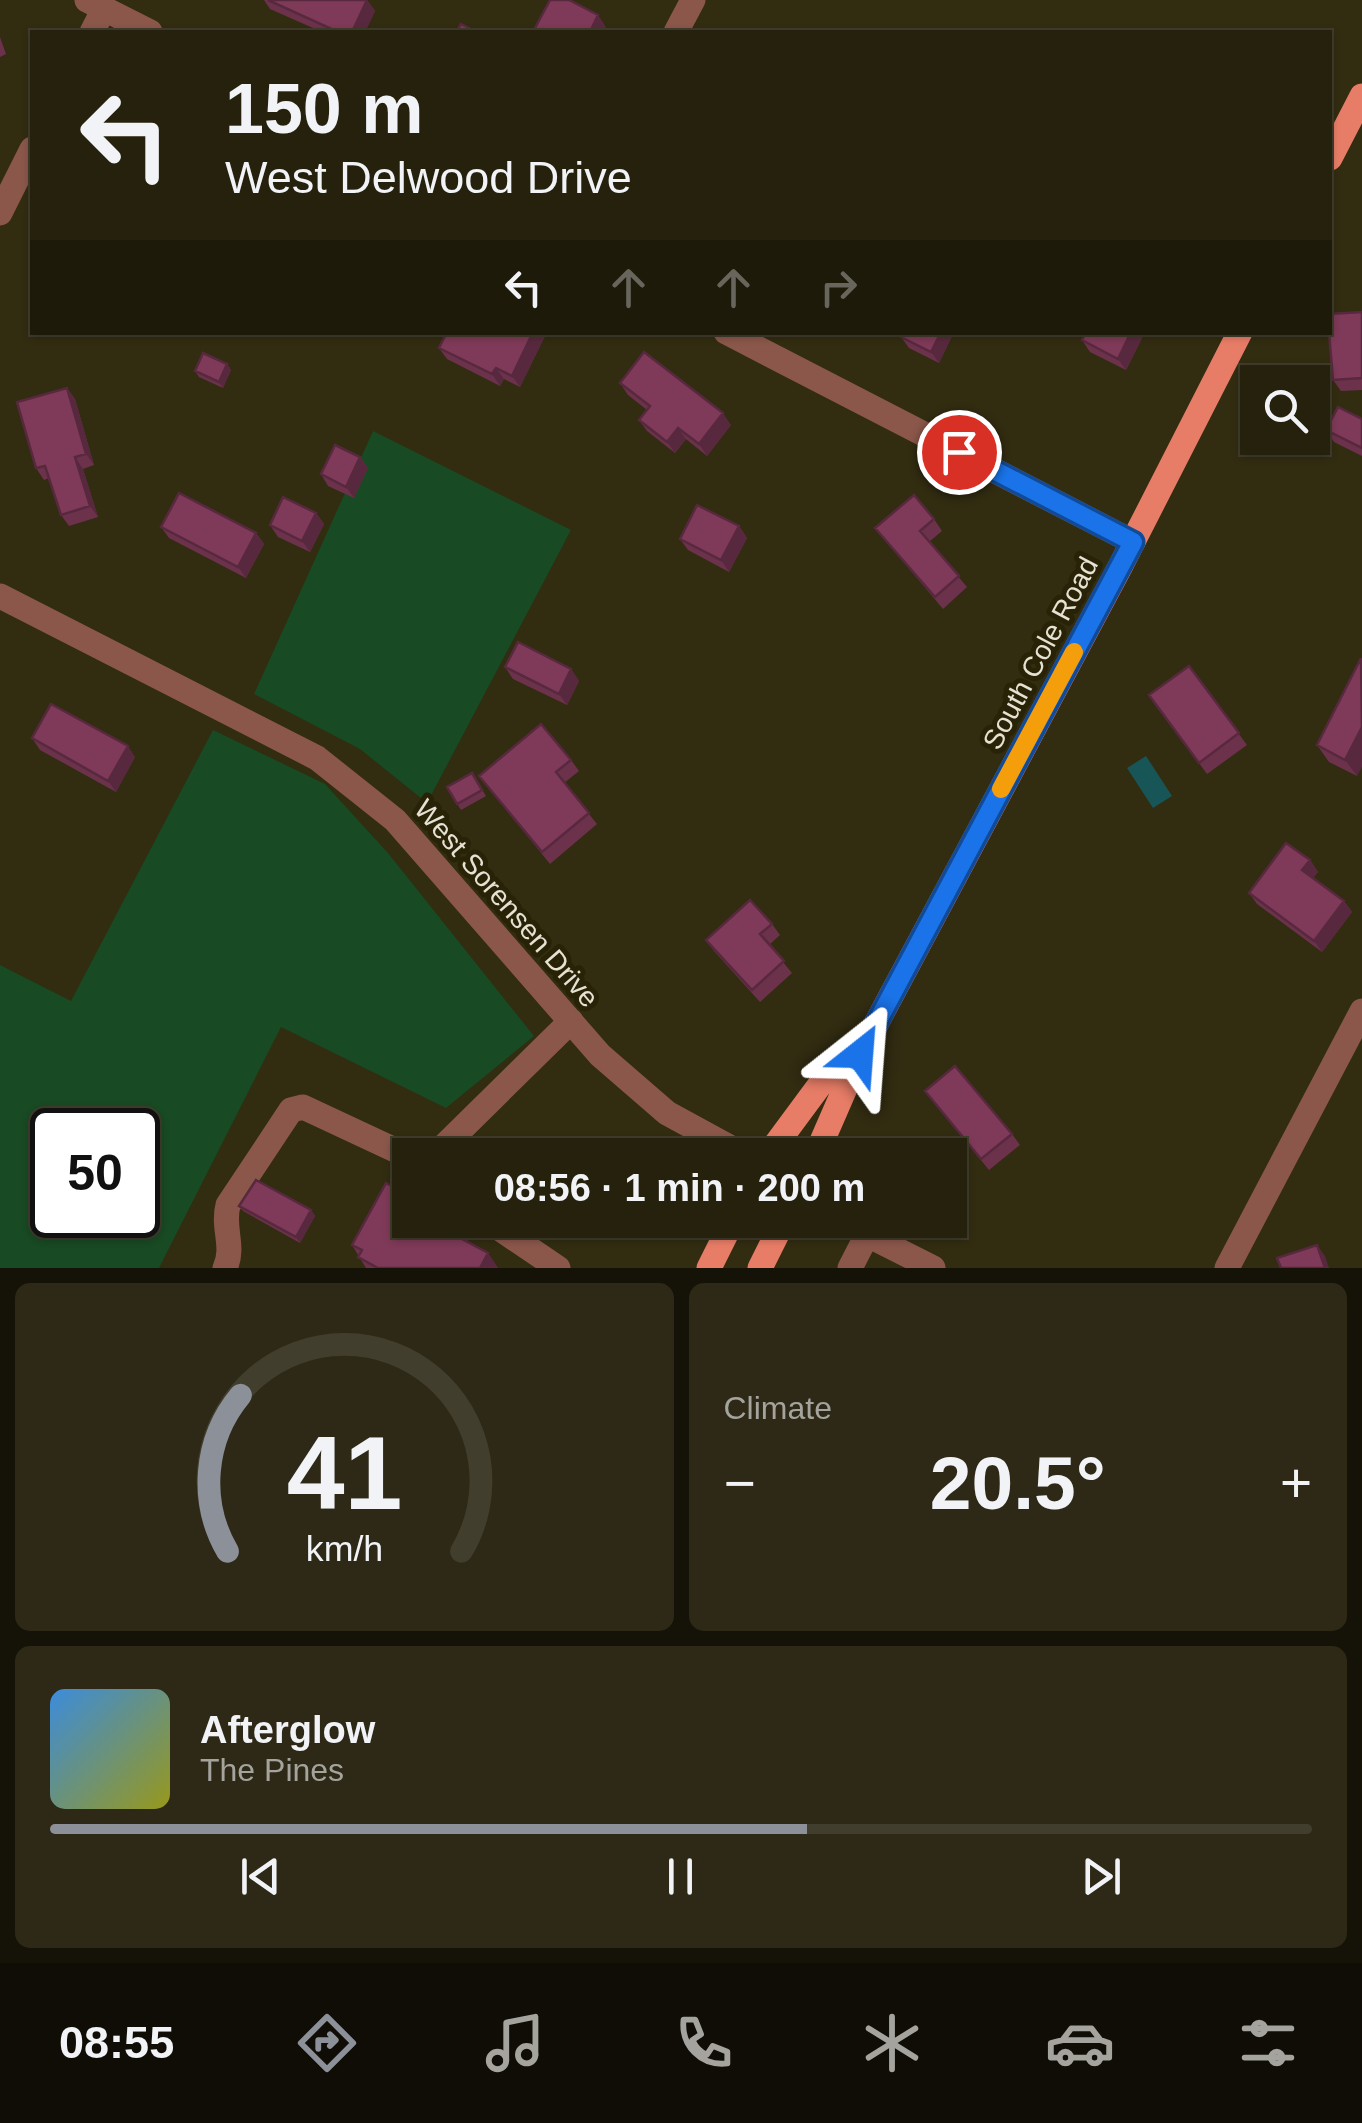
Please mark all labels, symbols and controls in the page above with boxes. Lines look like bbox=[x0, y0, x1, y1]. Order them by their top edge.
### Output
icon: left bbox=[60, 70, 190, 200]
text: 150 m bbox=[225, 70, 423, 148]
text: West Delwood Drive bbox=[225, 152, 632, 203]
icon: left bbox=[496, 260, 551, 315]
icon: ahead bbox=[601, 260, 656, 315]
icon: ahead bbox=[706, 260, 761, 315]
icon: right bbox=[811, 260, 866, 315]
map controls bbox=[1240, 365, 1330, 455]
button: search bbox=[1240, 365, 1330, 455]
pin bbox=[917, 410, 1002, 495]
icon: arrive bbox=[932, 425, 987, 480]
street label: South Cole Road bbox=[977, 552, 1104, 755]
street label: West Sorensen Drive bbox=[408, 794, 605, 1013]
position arrow bbox=[808, 1002, 912, 1106]
speed limit sign: 50 bbox=[30, 1108, 160, 1238]
text: 08:56 · 1 min · 200 m bbox=[494, 1167, 865, 1209]
text: Climate bbox=[724, 1390, 832, 1426]
text: 41 bbox=[286, 1415, 402, 1531]
text: 20.5° bbox=[930, 1441, 1106, 1525]
text: − bbox=[724, 1452, 756, 1514]
text: + bbox=[1280, 1452, 1312, 1514]
text: km/h bbox=[306, 1529, 383, 1569]
text: Afterglow bbox=[200, 1709, 375, 1751]
text: The Pines bbox=[200, 1752, 344, 1788]
icon: previous bbox=[233, 1849, 288, 1904]
icon: pause bbox=[653, 1849, 708, 1904]
icon: next bbox=[1074, 1849, 1129, 1904]
icon: directions bbox=[292, 2008, 362, 2078]
icon: music bbox=[480, 2008, 550, 2078]
icon: phone bbox=[669, 2008, 739, 2078]
icon: climate bbox=[857, 2008, 927, 2078]
icon: car bbox=[1045, 2008, 1115, 2078]
icon: filters bbox=[1233, 2008, 1303, 2078]
text: 08:55 bbox=[59, 2017, 174, 2068]

